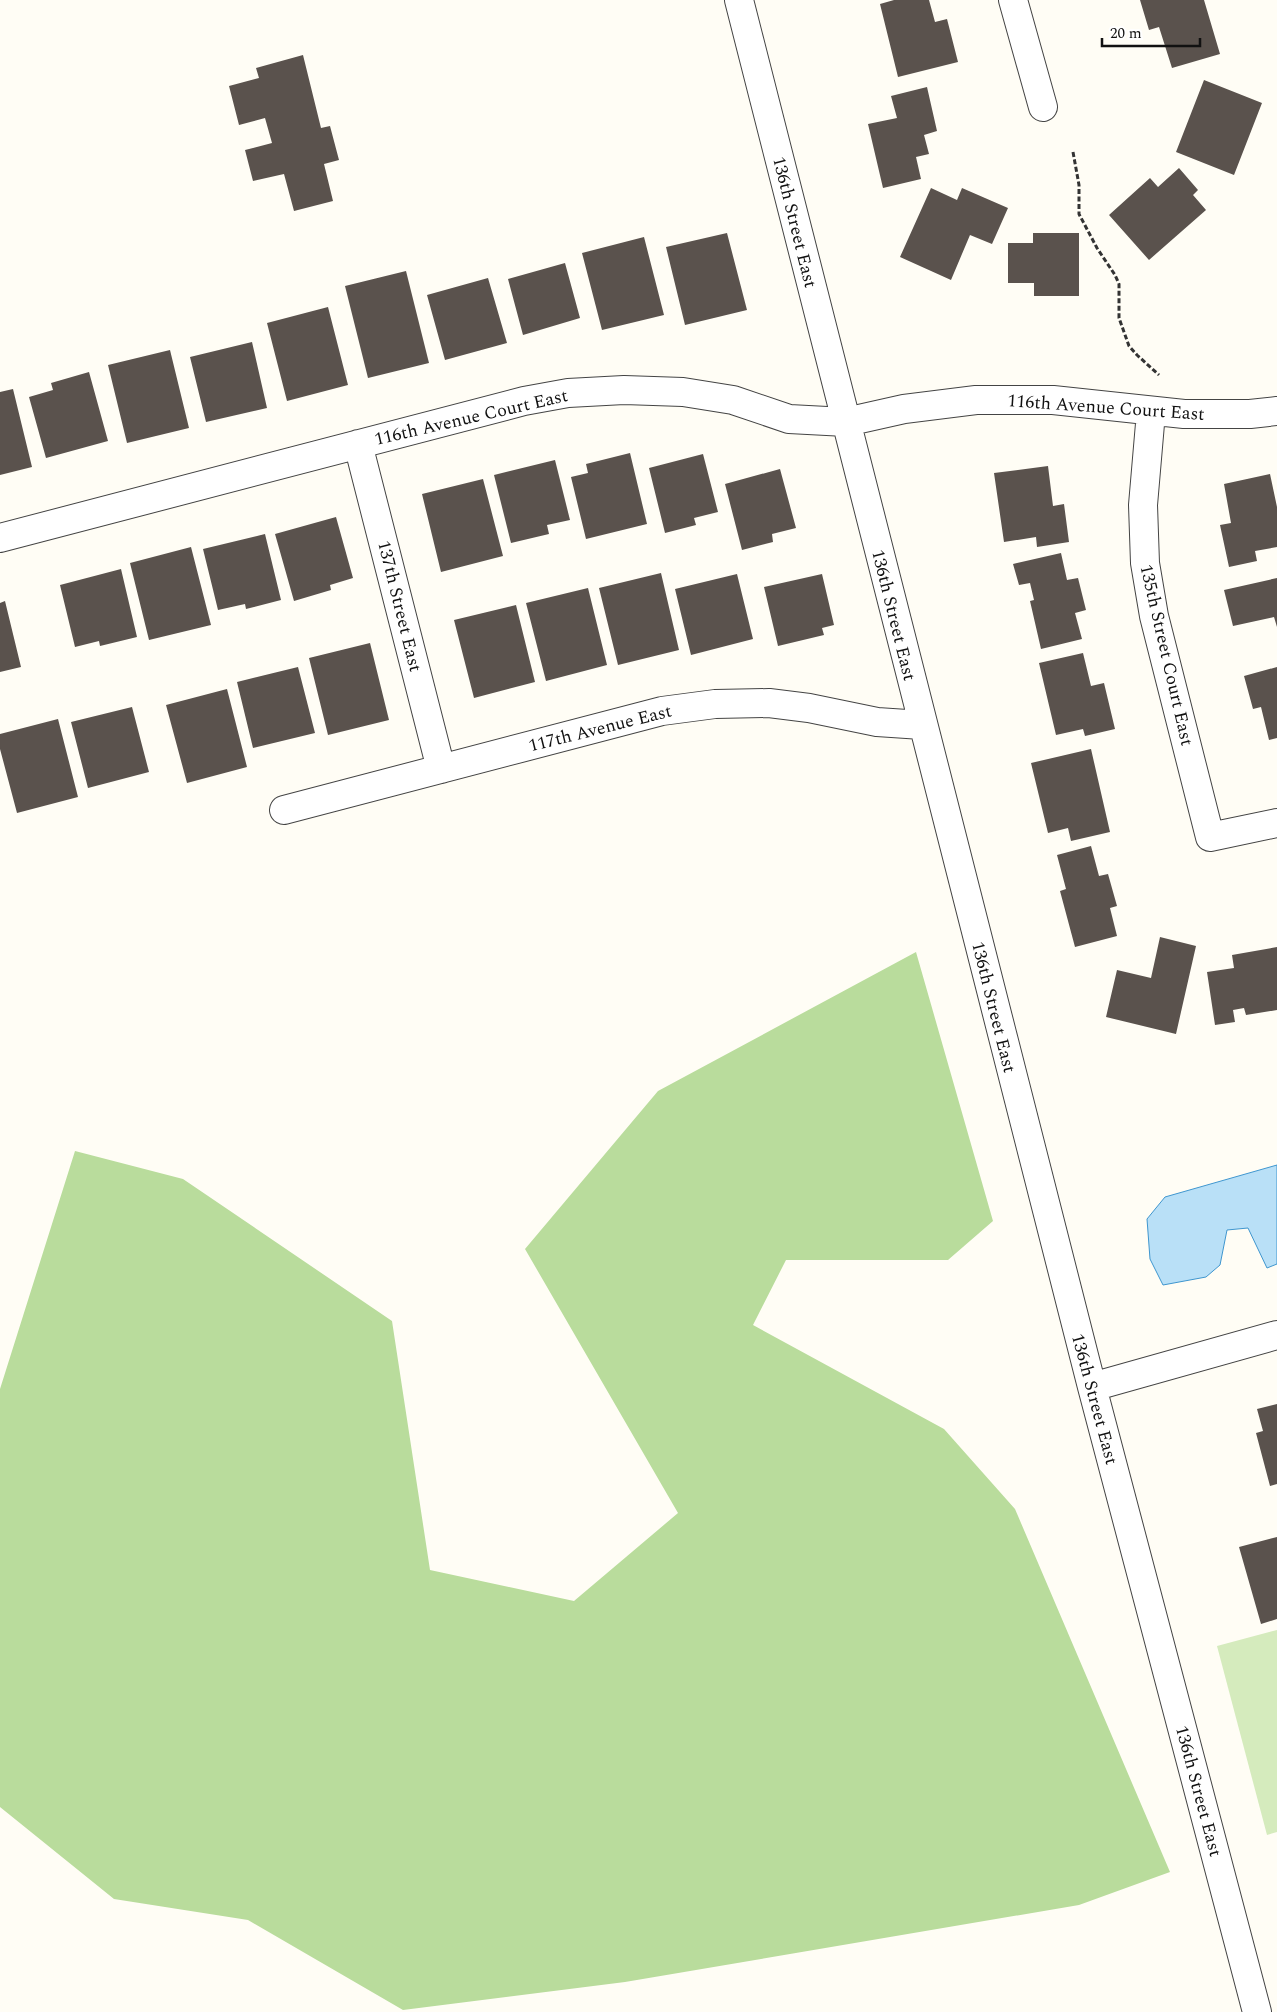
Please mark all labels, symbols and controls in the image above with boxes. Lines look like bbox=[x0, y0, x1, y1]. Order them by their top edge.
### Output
scale bar bbox=[1102, 15, 1200, 47]
text: 20 m bbox=[1110, 22, 1142, 45]
street label: 136th Street East bbox=[765, 154, 824, 291]
street label: 116th Avenue Court East bbox=[372, 382, 570, 453]
street label: 116th Avenue Court East bbox=[1006, 387, 1206, 428]
street label: 137th Street East bbox=[370, 538, 429, 675]
street label: 136th Street East bbox=[864, 547, 923, 684]
street label: 135th Street Court East bbox=[1132, 562, 1201, 749]
street label: 117th Avenue East bbox=[526, 698, 675, 759]
street label: 136th Street East bbox=[964, 939, 1023, 1076]
street label: 136th Street East bbox=[1064, 1331, 1125, 1468]
street label: 136th Street East bbox=[1168, 1723, 1229, 1860]

